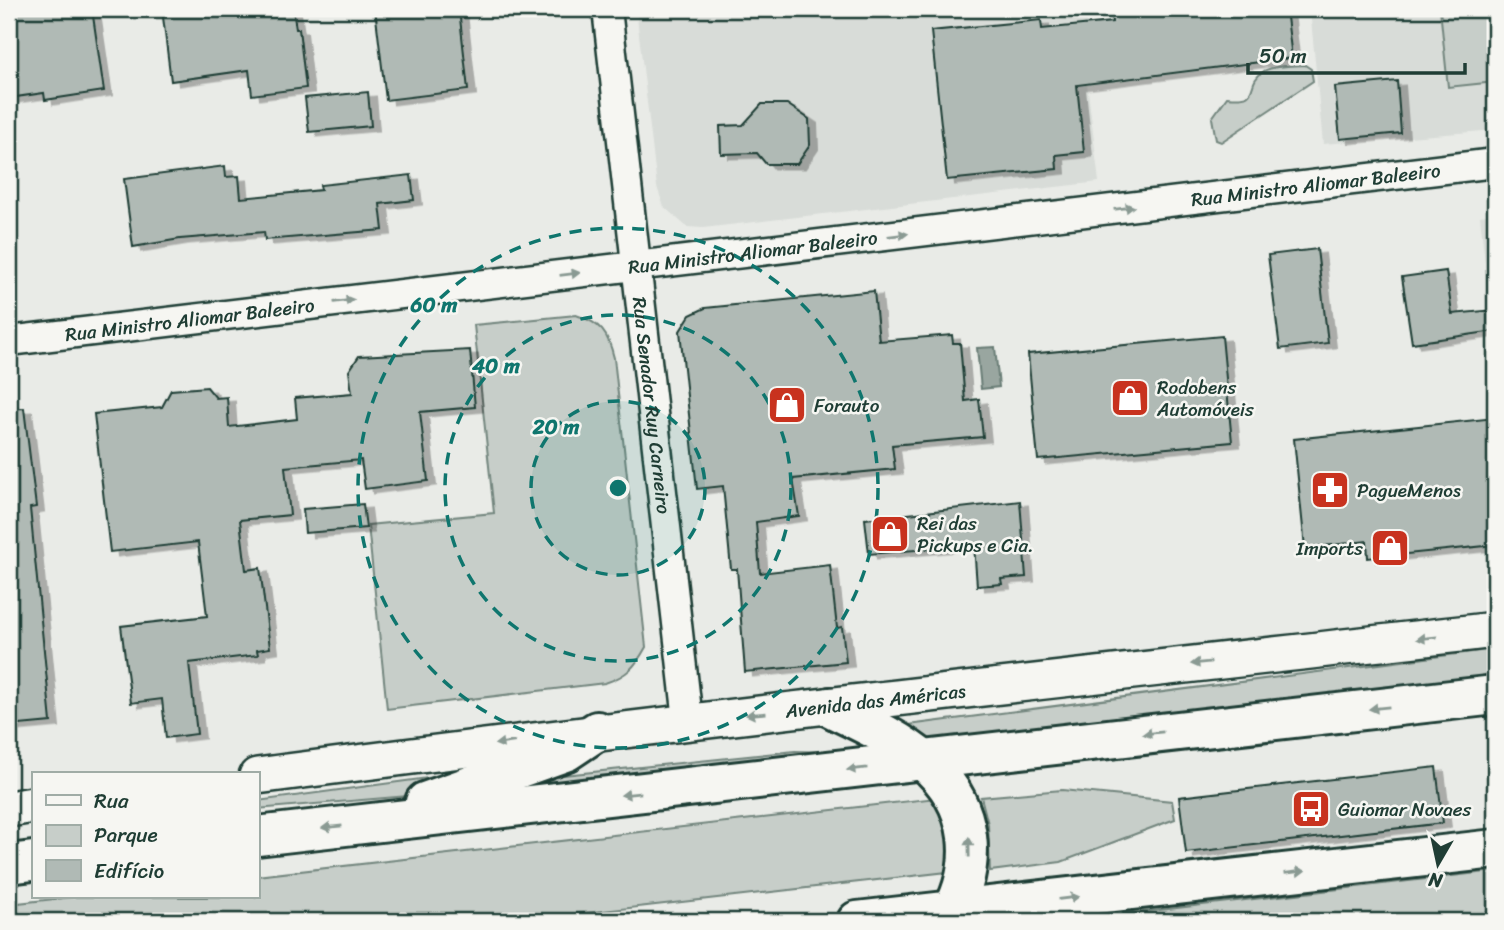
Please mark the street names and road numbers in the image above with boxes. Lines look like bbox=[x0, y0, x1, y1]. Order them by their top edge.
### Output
street label: Rua Ministro Aliomar Baleeiro bbox=[1189, 153, 1443, 216]
street label: Rua Ministro Aliomar Baleeiro bbox=[626, 221, 880, 283]
street label: Rua Ministro Aliomar Baleeiro bbox=[63, 288, 317, 351]
street label: Rua Senador Ruy Carneiro bbox=[623, 295, 681, 516]
street label: Avenida das Américas bbox=[783, 674, 967, 727]

